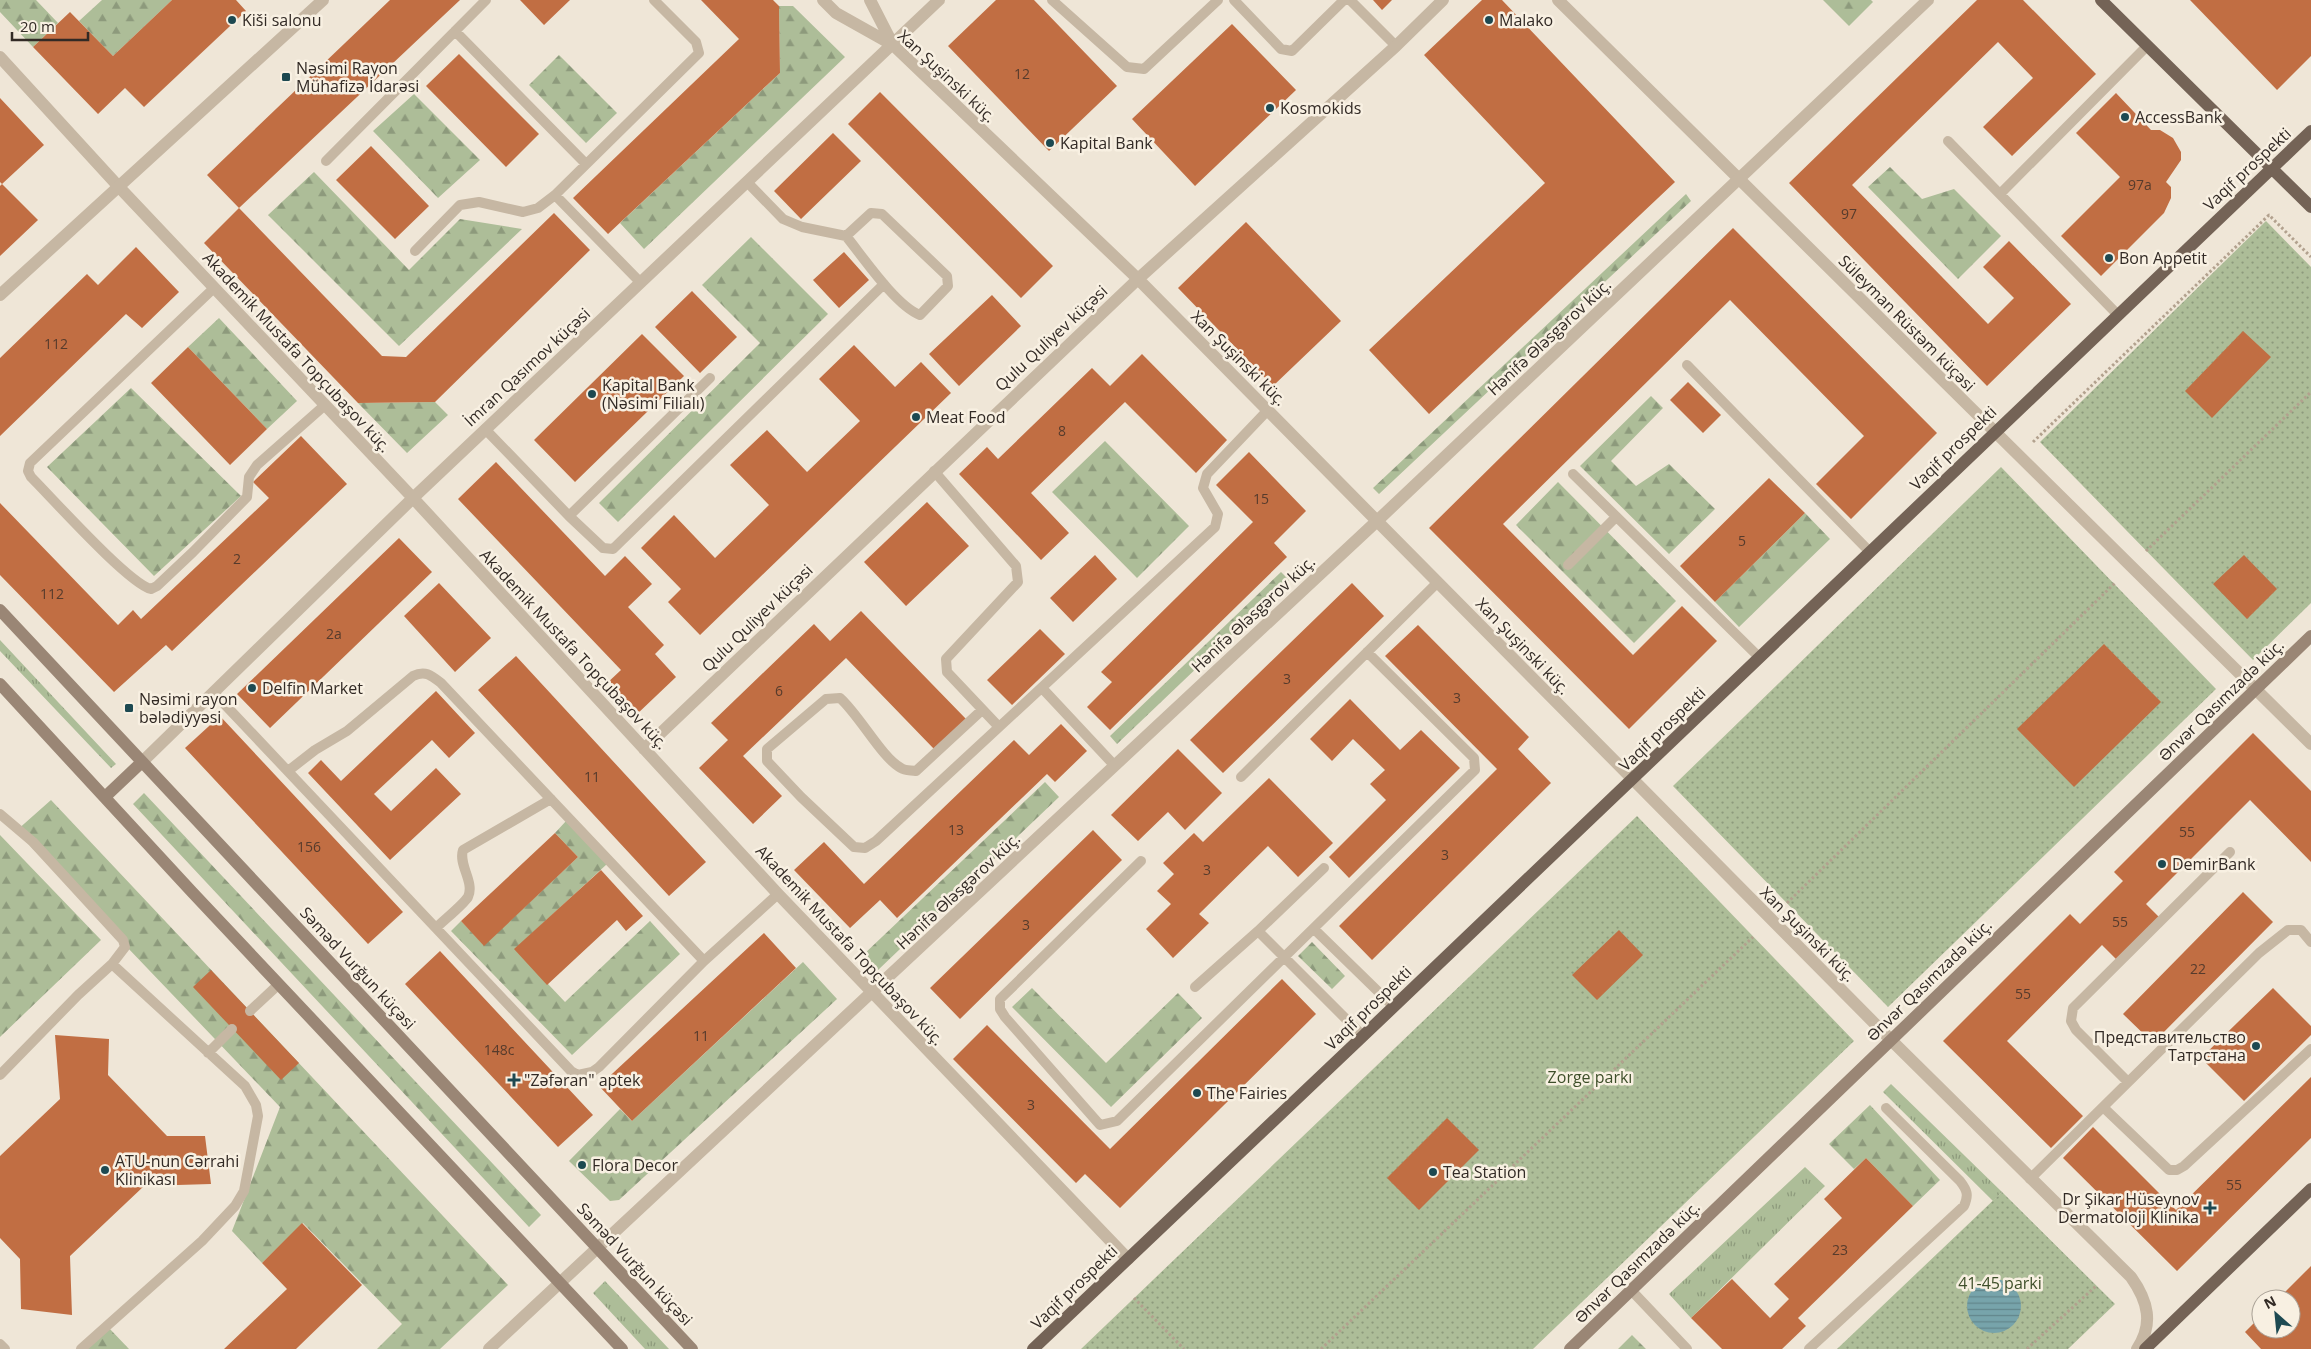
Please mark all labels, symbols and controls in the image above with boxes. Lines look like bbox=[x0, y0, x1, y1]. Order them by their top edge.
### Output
place label: Kiši salonu bbox=[242, 9, 321, 31]
place label: Malako bbox=[1499, 9, 1553, 31]
scale bar bbox=[12, 10, 89, 42]
marker: Kiši salonu bbox=[226, 14, 238, 26]
marker: Malako bbox=[1483, 14, 1495, 26]
text: 20 m bbox=[20, 16, 55, 36]
street label: Xan Şuşinski küç. bbox=[893, 25, 1001, 127]
place label: Nəsimi Rayon Mühafizə İdarəsi bbox=[296, 57, 419, 97]
house number: 12 bbox=[1014, 64, 1030, 83]
marker: Nəsimi Rayon Mühafizə İdarəsi bbox=[280, 71, 292, 83]
place label: Kosmokids bbox=[1280, 97, 1361, 119]
marker: Kosmokids bbox=[1264, 102, 1276, 114]
place label: AccessBank bbox=[2135, 106, 2223, 128]
marker: AccessBank bbox=[2119, 111, 2131, 123]
street label: Vaqif prospekti bbox=[2198, 123, 2296, 215]
place label: Kapital Bank bbox=[1060, 132, 1153, 154]
marker: Kapital Bank bbox=[1044, 137, 1056, 149]
house number: 97a bbox=[2128, 175, 2152, 194]
house number: 97 bbox=[1841, 204, 1857, 223]
street label: Akademik Mustafa Topçubaşov küç. bbox=[198, 247, 396, 457]
place label: Bon Appetit bbox=[2119, 247, 2207, 269]
street label: Süleyman Rüstəm küçəsi bbox=[1834, 250, 1980, 396]
marker: Bon Appetit bbox=[2103, 252, 2115, 264]
street label: Hənifə Ələsgərov küç. bbox=[1482, 274, 1616, 400]
street label: Qulu Quliyev küçəsi bbox=[990, 280, 1112, 396]
street label: İmran Qasımov küçəsi bbox=[459, 303, 595, 431]
street label: Xan Şuşinski küç. bbox=[1187, 306, 1291, 410]
house number: 112 bbox=[44, 334, 68, 353]
place label: Kapital Bank (Nəsimi Filialı) bbox=[602, 374, 705, 414]
marker: Kapital Bank (Nəsimi Filialı) bbox=[586, 388, 598, 400]
street label: Vaqif prospekti bbox=[1905, 401, 2001, 495]
place label: Meat Food bbox=[926, 406, 1005, 428]
marker: Meat Food bbox=[910, 411, 922, 423]
house number: 8 bbox=[1058, 421, 1066, 440]
house number: 15 bbox=[1253, 489, 1269, 508]
house number: 5 bbox=[1738, 531, 1746, 550]
street label: Akademik Mustafa Topçubaşov küç. bbox=[475, 544, 673, 754]
house number: 2 bbox=[233, 549, 241, 568]
street label: Hənifə Ələsgərov küç. bbox=[1186, 551, 1320, 677]
street label: Qulu Quliyev küçəsi bbox=[697, 559, 817, 677]
house number: 112 bbox=[40, 584, 64, 603]
street label: Xan Şuşinski küç. bbox=[1471, 593, 1575, 699]
house number: 2a bbox=[326, 624, 342, 643]
street label: Ənvər Qasımzadə küç. bbox=[2153, 634, 2289, 766]
house number: 3 bbox=[1283, 669, 1291, 688]
place label: Delfin Market bbox=[262, 677, 363, 699]
house number: 6 bbox=[775, 681, 783, 700]
marker: Delfin Market bbox=[246, 682, 258, 694]
street label: Vaqif prospekti bbox=[1614, 682, 1710, 776]
place label: Nəsimi rayon bələdiyyəsi bbox=[139, 688, 238, 728]
house number: 3 bbox=[1453, 688, 1461, 707]
marker: Nəsimi rayon bələdiyyəsi bbox=[123, 702, 135, 714]
house number: 11 bbox=[584, 767, 600, 786]
house number: 13 bbox=[948, 820, 964, 839]
house number: 55 bbox=[2179, 822, 2195, 841]
street label: Hənifə Ələsgərov küç. bbox=[891, 828, 1025, 954]
house number: 156 bbox=[297, 837, 321, 856]
street label: Akademik Mustafa Topçubaşov küç. bbox=[751, 840, 949, 1050]
house number: 3 bbox=[1441, 845, 1449, 864]
place label: DemirBank bbox=[2172, 853, 2256, 875]
marker: DemirBank bbox=[2156, 858, 2168, 870]
house number: 3 bbox=[1203, 860, 1211, 879]
street label: Xan Şuşinski küç. bbox=[1756, 882, 1860, 986]
street label: Səməd Vurğun küçəsi bbox=[295, 902, 421, 1034]
house number: 55 bbox=[2112, 912, 2128, 931]
street label: Ənvər Qasımzadə küç. bbox=[1861, 914, 1997, 1046]
house number: 3 bbox=[1022, 915, 1030, 934]
house number: 22 bbox=[2190, 959, 2206, 978]
street label: Vaqif prospekti bbox=[1320, 961, 1416, 1055]
house number: 55 bbox=[2015, 984, 2031, 1003]
house number: 11 bbox=[693, 1026, 709, 1045]
place label: Представительство Татрстана bbox=[2094, 1026, 2246, 1066]
house number: 148c bbox=[484, 1040, 515, 1059]
marker: Представительство Татрстана bbox=[2250, 1040, 2262, 1052]
park label: Zorge parkı bbox=[1548, 1066, 1632, 1088]
place label: "Zəfəran" aptek bbox=[524, 1069, 641, 1091]
marker: "Zəfəran" aptek bbox=[508, 1074, 520, 1086]
place label: The Fairies bbox=[1207, 1082, 1287, 1104]
marker: The Fairies bbox=[1191, 1087, 1203, 1099]
house number: 3 bbox=[1027, 1095, 1035, 1114]
place label: ATU-nun Cərrahi Klinikası bbox=[115, 1150, 239, 1190]
place label: Flora Decor bbox=[592, 1154, 678, 1176]
marker: Flora Decor bbox=[576, 1159, 588, 1171]
place label: Tea Station bbox=[1443, 1161, 1526, 1183]
marker: ATU-nun Cərrahi Klinikası bbox=[99, 1164, 111, 1176]
marker: Tea Station bbox=[1427, 1166, 1439, 1178]
house number: 55 bbox=[2226, 1175, 2242, 1194]
place label: Dr Şikar Hüseynov Dermatoloji Klinika bbox=[2058, 1188, 2199, 1228]
street label: Ənvər Qasımzadə küç. bbox=[1569, 1196, 1705, 1328]
street label: Səməd Vurğun küçəsi bbox=[572, 1198, 698, 1330]
marker: Dr Şikar Hüseynov Dermatoloji Klinika bbox=[2203, 1201, 2217, 1215]
street label: Vaqif prospekti bbox=[1026, 1240, 1122, 1334]
house number: 23 bbox=[1832, 1240, 1848, 1259]
park label: 41-45 parki bbox=[1958, 1272, 2042, 1294]
north arrow bbox=[2251, 1289, 2301, 1339]
text: N bbox=[2260, 1291, 2279, 1313]

